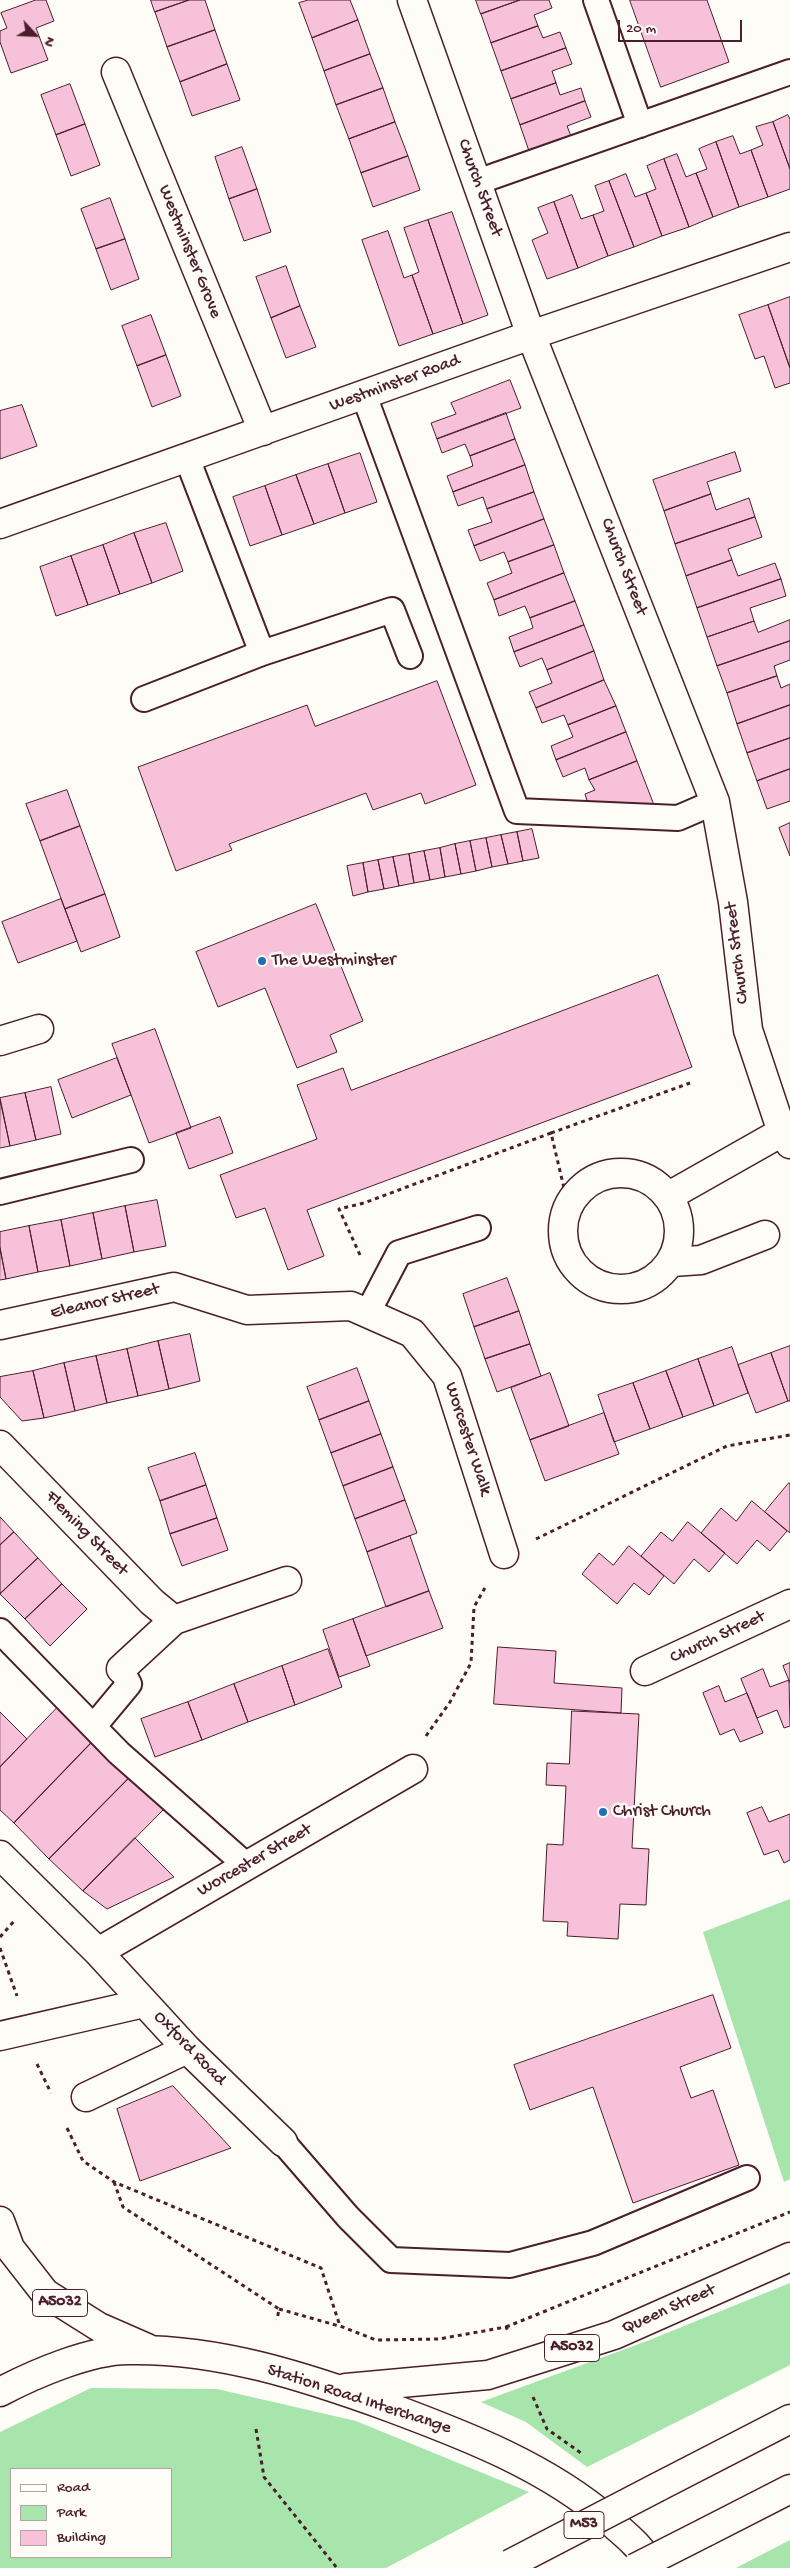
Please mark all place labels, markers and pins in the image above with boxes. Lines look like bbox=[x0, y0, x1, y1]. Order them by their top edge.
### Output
place label: The Westminster bbox=[272, 950, 396, 972]
marker: The Westminster bbox=[256, 955, 268, 967]
place label: Christ Church bbox=[613, 1801, 711, 1823]
marker: Christ Church bbox=[597, 1806, 609, 1818]

